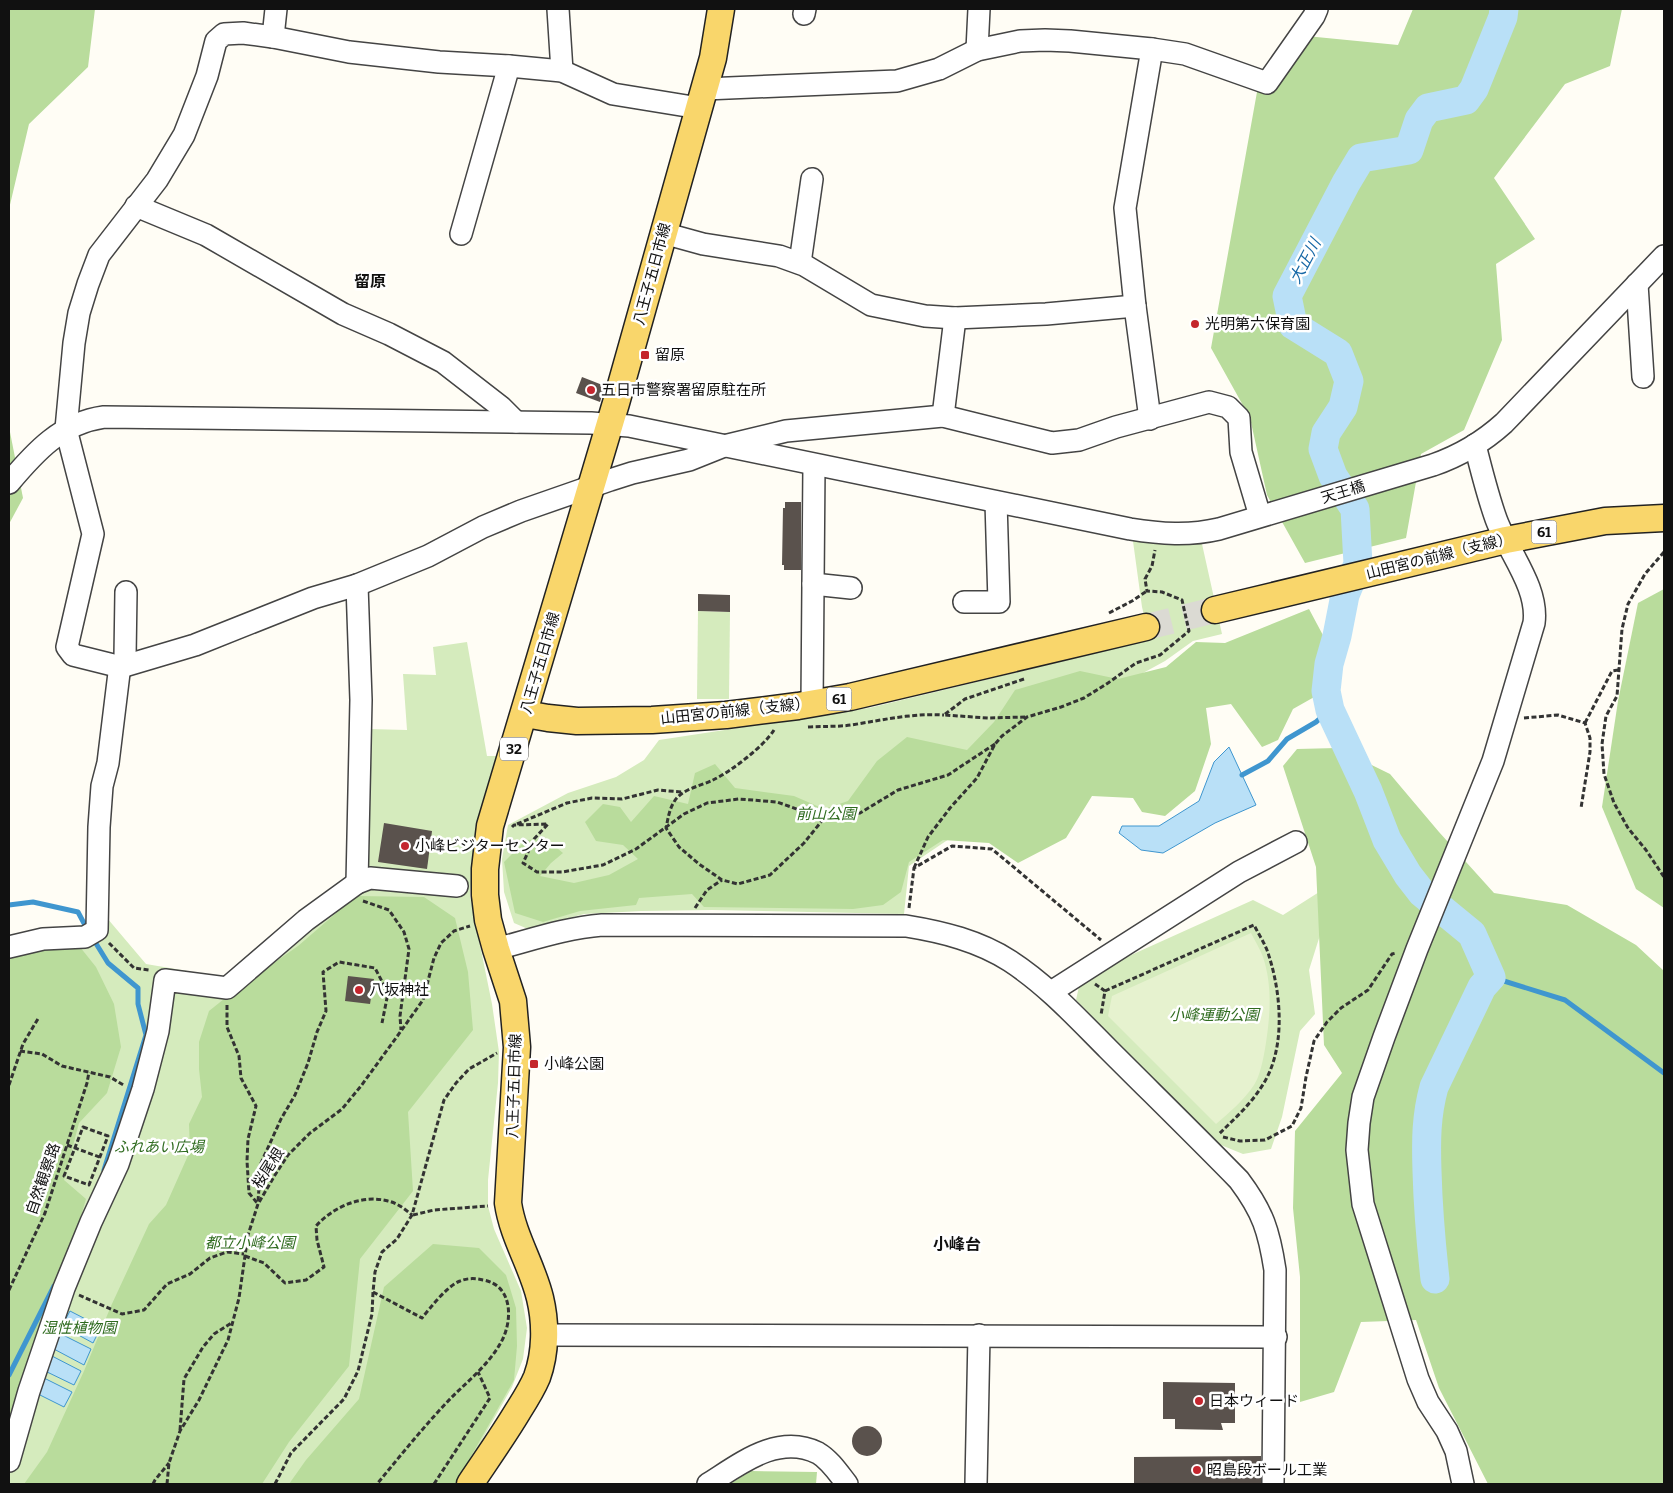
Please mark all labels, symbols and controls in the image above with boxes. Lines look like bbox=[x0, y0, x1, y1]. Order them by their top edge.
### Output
street label: 八王子五日市線 bbox=[630, 221, 674, 327]
water label: 大正川 bbox=[1285, 234, 1326, 287]
district label: 留原 bbox=[354, 272, 386, 291]
place label: 光明第六保育園 bbox=[1205, 315, 1310, 333]
marker: 光明第六保育園 bbox=[1189, 318, 1201, 330]
place label: 留原 bbox=[655, 346, 685, 364]
marker: 留原 bbox=[639, 349, 651, 361]
place label: 五日市警察署留原駐在所 bbox=[601, 381, 766, 399]
marker: 五日市警察署留原駐在所 bbox=[585, 384, 597, 396]
street label: 天王橋 bbox=[1319, 477, 1367, 507]
road number: 61 bbox=[1532, 520, 1556, 544]
street label: 山田宮の前線（支線） bbox=[1364, 529, 1514, 583]
street label: 八王子五日市線 bbox=[517, 610, 563, 716]
road number: 61 bbox=[826, 688, 852, 711]
street label: 山田宮の前線（支線） bbox=[659, 694, 811, 728]
road number: 32 bbox=[500, 738, 528, 761]
park label: 前山公園 bbox=[796, 805, 858, 823]
place label: 小峰ビジターセンター bbox=[415, 837, 565, 855]
marker: 小峰ビジターセンター bbox=[399, 840, 411, 852]
place label: 八坂神社 bbox=[369, 981, 429, 999]
marker: 八坂神社 bbox=[353, 984, 365, 996]
park label: 小峰運動公園 bbox=[1169, 1006, 1261, 1024]
street label: 八王子五日市線 bbox=[503, 1033, 525, 1139]
place label: 小峰公園 bbox=[544, 1055, 604, 1073]
marker: 小峰公園 bbox=[528, 1058, 540, 1070]
park label: ふれあい広場 bbox=[114, 1138, 206, 1156]
street label: 自然観察路 bbox=[22, 1141, 64, 1217]
street label: 桜尾根 bbox=[248, 1144, 288, 1192]
park label: 都立小峰公園 bbox=[205, 1234, 297, 1252]
district label: 小峰台 bbox=[933, 1235, 981, 1254]
park label: 湿性植物園 bbox=[41, 1319, 118, 1337]
place label: 日本ウィード bbox=[1209, 1392, 1299, 1410]
marker: 日本ウィード bbox=[1193, 1395, 1205, 1407]
place label: 昭島段ボール工業 bbox=[1207, 1461, 1327, 1479]
marker: 昭島段ボール工業 bbox=[1191, 1464, 1203, 1476]

